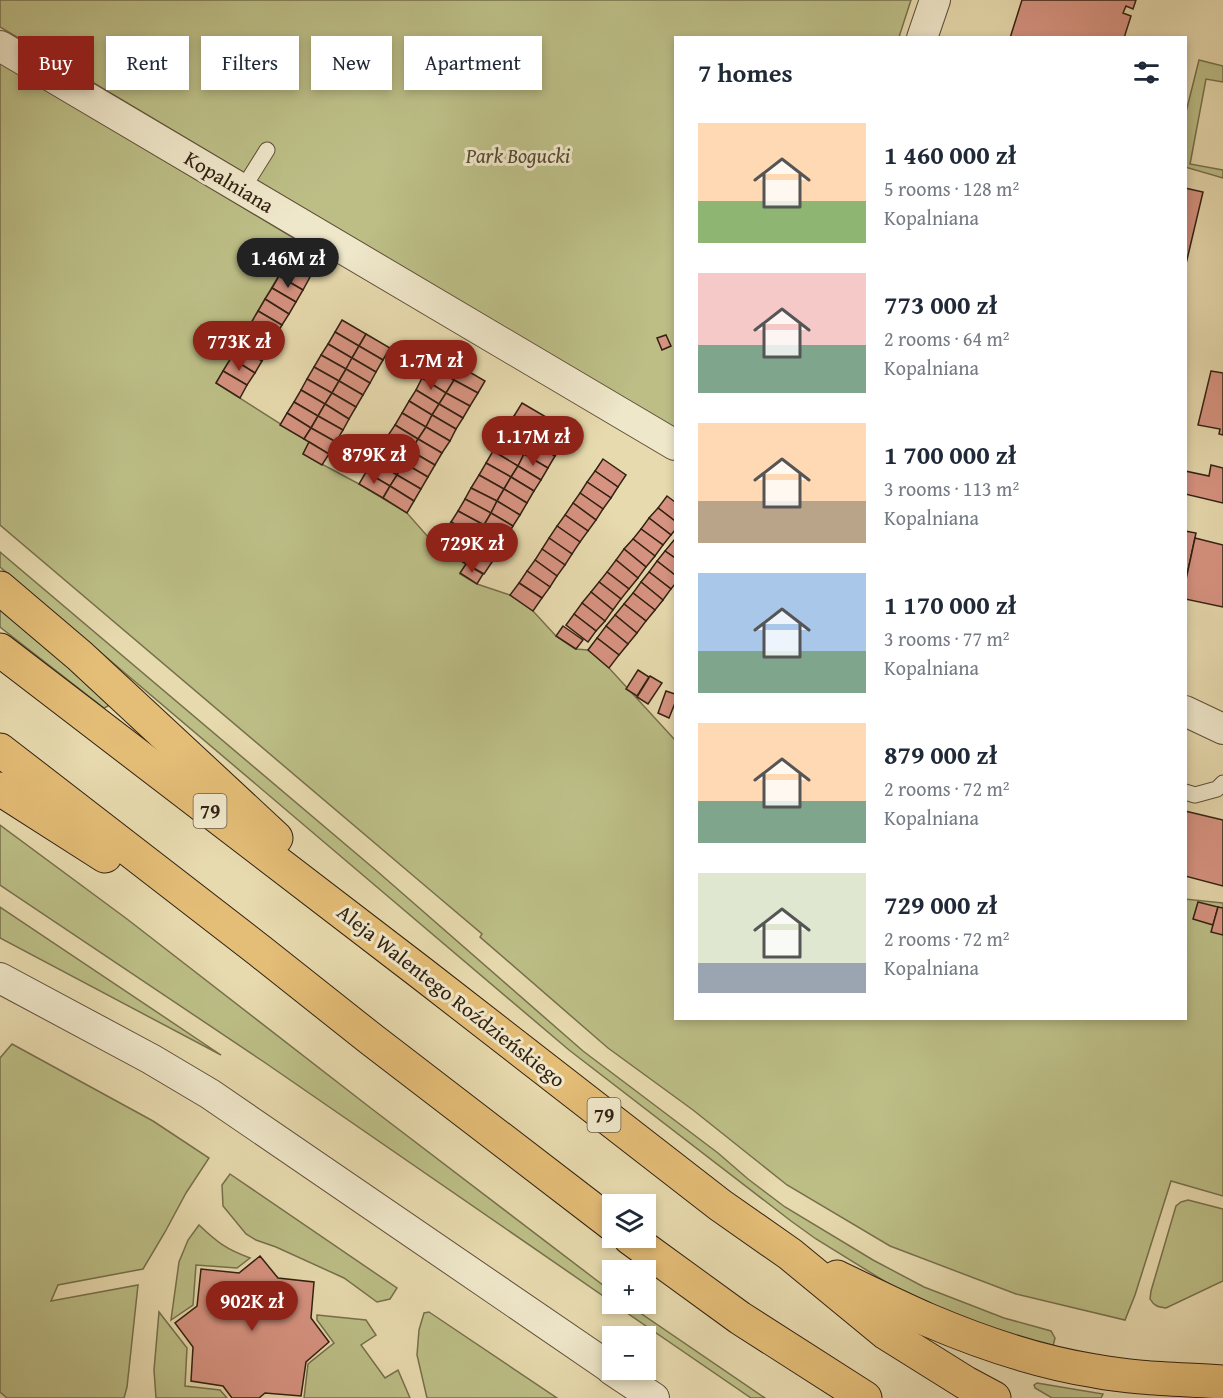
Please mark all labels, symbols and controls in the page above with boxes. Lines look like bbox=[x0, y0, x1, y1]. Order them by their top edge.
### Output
chip: Buy bbox=[18, 36, 94, 90]
chip: Rent bbox=[106, 36, 189, 90]
chip: Filters bbox=[201, 36, 299, 90]
chip: New bbox=[311, 36, 392, 90]
chip: Apartment bbox=[404, 36, 542, 90]
text: 7 homes bbox=[698, 53, 793, 92]
icon: filters bbox=[1130, 56, 1163, 89]
text: 1 460 000 zł bbox=[884, 135, 1016, 174]
park label: Park Bogucki bbox=[465, 140, 571, 171]
street label: Kopalniana bbox=[179, 143, 280, 221]
icon: home bbox=[746, 147, 818, 219]
text: 5 rooms · 128 m² bbox=[884, 174, 1019, 203]
text: Kopalniana bbox=[884, 203, 979, 232]
pin: 1.46M zł bbox=[226, 238, 350, 289]
text: 1.46M zł bbox=[251, 243, 325, 272]
text: 773 000 zł bbox=[884, 285, 997, 324]
icon: home bbox=[746, 297, 818, 369]
pin: 773K zł bbox=[184, 321, 294, 372]
text: 2 rooms · 64 m² bbox=[884, 324, 1010, 353]
text: 773K zł bbox=[207, 326, 271, 355]
pin: 1.7M zł bbox=[376, 340, 486, 391]
text: 1.7M zł bbox=[399, 345, 463, 374]
text: Kopalniana bbox=[884, 353, 979, 382]
pin: 1.17M zł bbox=[471, 416, 595, 467]
text: 1.17M zł bbox=[496, 421, 570, 450]
pin: 879K zł bbox=[319, 434, 429, 485]
text: 1 700 000 zł bbox=[884, 435, 1016, 474]
text: 879K zł bbox=[342, 439, 406, 468]
icon: home bbox=[746, 447, 818, 519]
text: 3 rooms · 113 m² bbox=[884, 474, 1019, 503]
text: Kopalniana bbox=[884, 503, 979, 532]
pin: 729K zł bbox=[417, 523, 527, 574]
text: 729K zł bbox=[440, 528, 504, 557]
text: 1 170 000 zł bbox=[884, 585, 1016, 624]
icon: home bbox=[746, 597, 818, 669]
text: 3 rooms · 77 m² bbox=[884, 624, 1010, 653]
text: Kopalniana bbox=[884, 653, 979, 682]
text: 879 000 zł bbox=[884, 735, 997, 774]
icon: home bbox=[746, 747, 818, 819]
text: 2 rooms · 72 m² bbox=[884, 774, 1010, 803]
road number: 79 bbox=[194, 794, 226, 828]
text: Kopalniana bbox=[884, 803, 979, 832]
text: 729 000 zł bbox=[884, 885, 997, 924]
street label: Aleja Walentego Roździeńskiego bbox=[331, 897, 572, 1095]
icon: home bbox=[746, 897, 818, 969]
text: 2 rooms · 72 m² bbox=[884, 924, 1010, 953]
text: Kopalniana bbox=[884, 953, 979, 982]
road number: 79 bbox=[588, 1098, 620, 1132]
map controls bbox=[602, 1194, 656, 1380]
button: layers bbox=[602, 1194, 656, 1248]
button: + bbox=[602, 1260, 656, 1314]
pin: 902K zł bbox=[197, 1281, 307, 1332]
text: 902K zł bbox=[220, 1286, 284, 1315]
button: − bbox=[602, 1326, 656, 1380]

